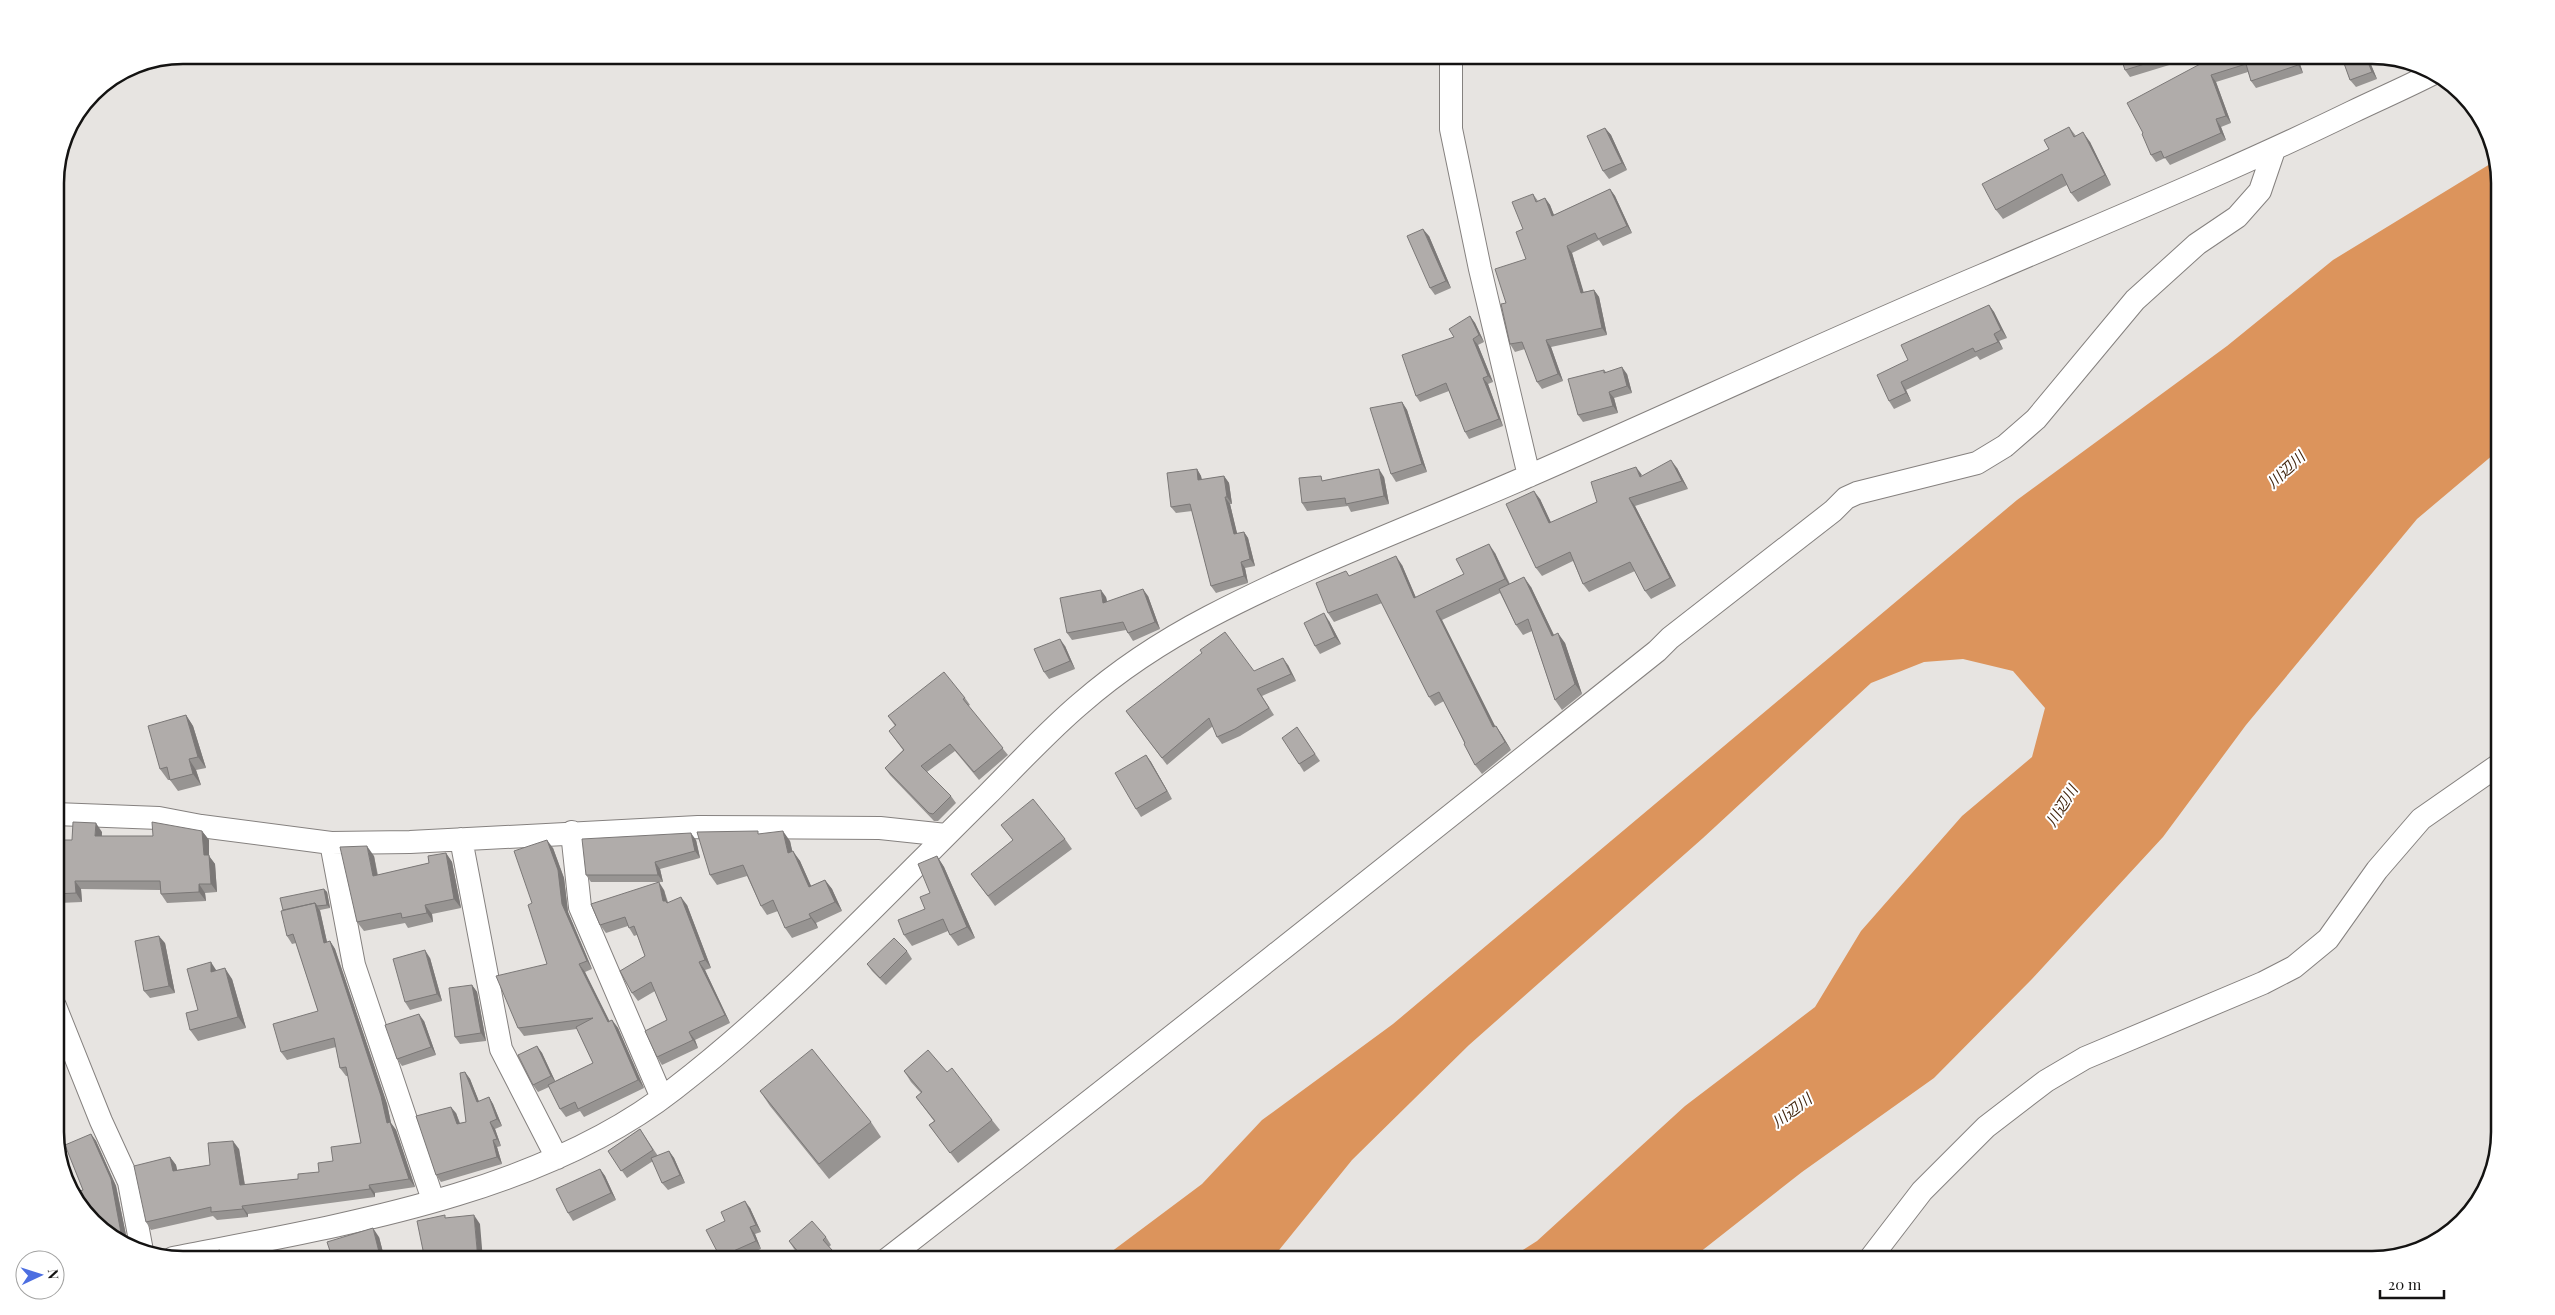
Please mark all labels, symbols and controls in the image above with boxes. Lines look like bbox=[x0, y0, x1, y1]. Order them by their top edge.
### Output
water label: 川辺川 bbox=[2262, 445, 2310, 492]
water label: 川辺川 bbox=[2041, 779, 2083, 830]
water label: 川辺川 bbox=[1767, 1087, 1817, 1132]
north arrow bbox=[15, 1250, 65, 1300]
text: N bbox=[44, 1268, 63, 1280]
scale bar bbox=[2380, 1268, 2444, 1300]
text: 20 m bbox=[2388, 1274, 2422, 1294]

